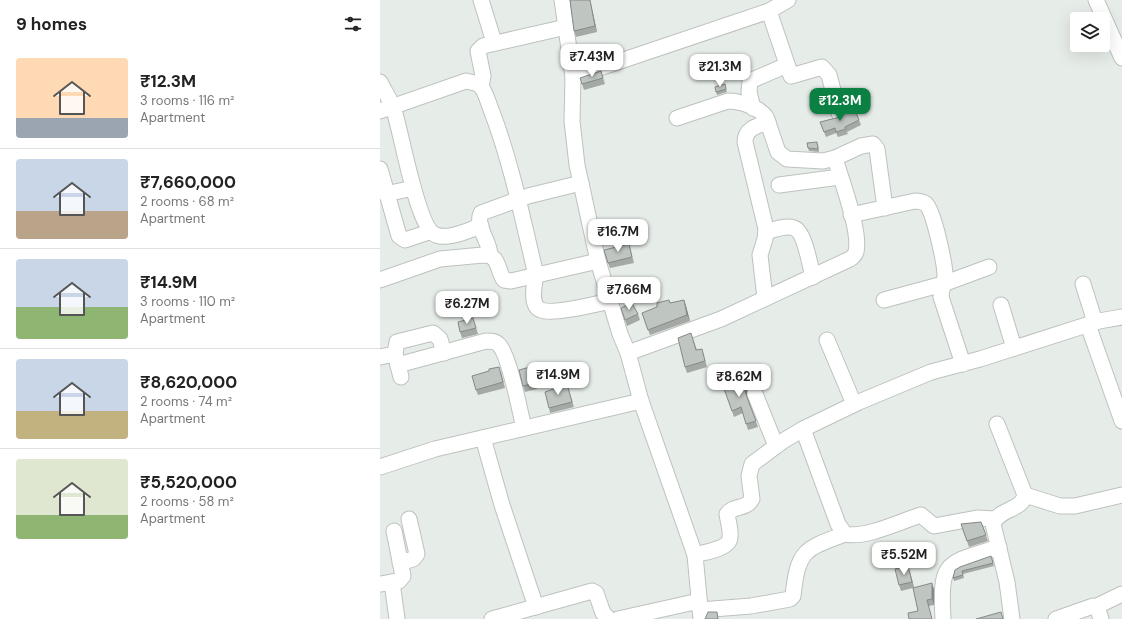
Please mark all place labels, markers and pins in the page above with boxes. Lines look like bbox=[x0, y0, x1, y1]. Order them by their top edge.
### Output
pin: ₹7.43M bbox=[559, 44, 625, 78]
pin: ₹21.3M bbox=[687, 54, 753, 88]
pin: ₹12.3M bbox=[807, 88, 873, 122]
pin: ₹16.7M bbox=[585, 219, 651, 253]
pin: ₹7.66M bbox=[596, 277, 662, 311]
pin: ₹6.27M bbox=[434, 291, 500, 325]
pin: ₹14.9M bbox=[525, 362, 591, 396]
pin: ₹8.62M bbox=[706, 364, 772, 398]
pin: ₹5.52M bbox=[871, 542, 937, 576]

